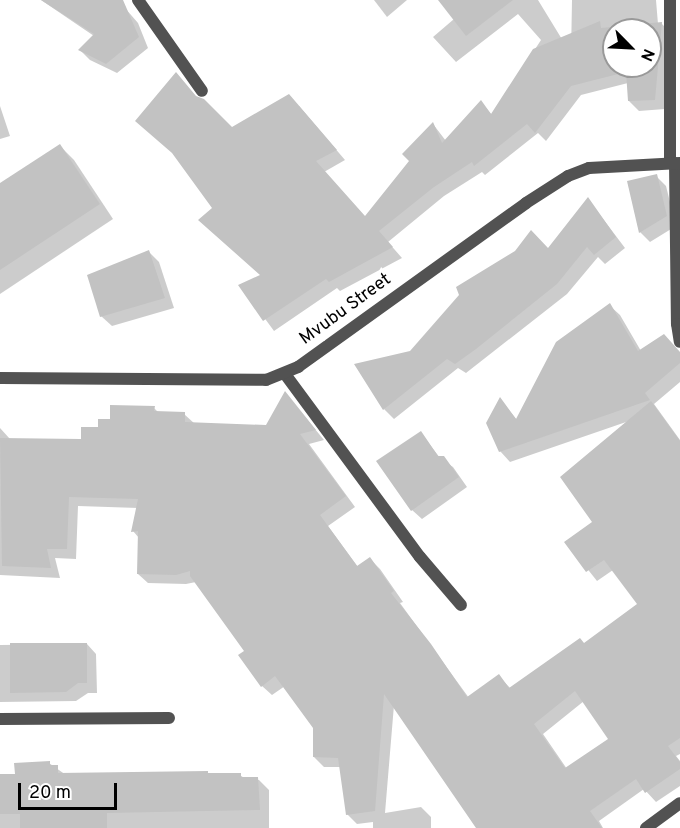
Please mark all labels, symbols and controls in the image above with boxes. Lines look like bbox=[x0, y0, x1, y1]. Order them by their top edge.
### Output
north arrow bbox=[602, 18, 662, 78]
text: N bbox=[635, 45, 658, 64]
street label: Mvubu Street bbox=[296, 270, 396, 350]
scale bar bbox=[21, 771, 120, 809]
text: 20 m bbox=[29, 782, 71, 805]

